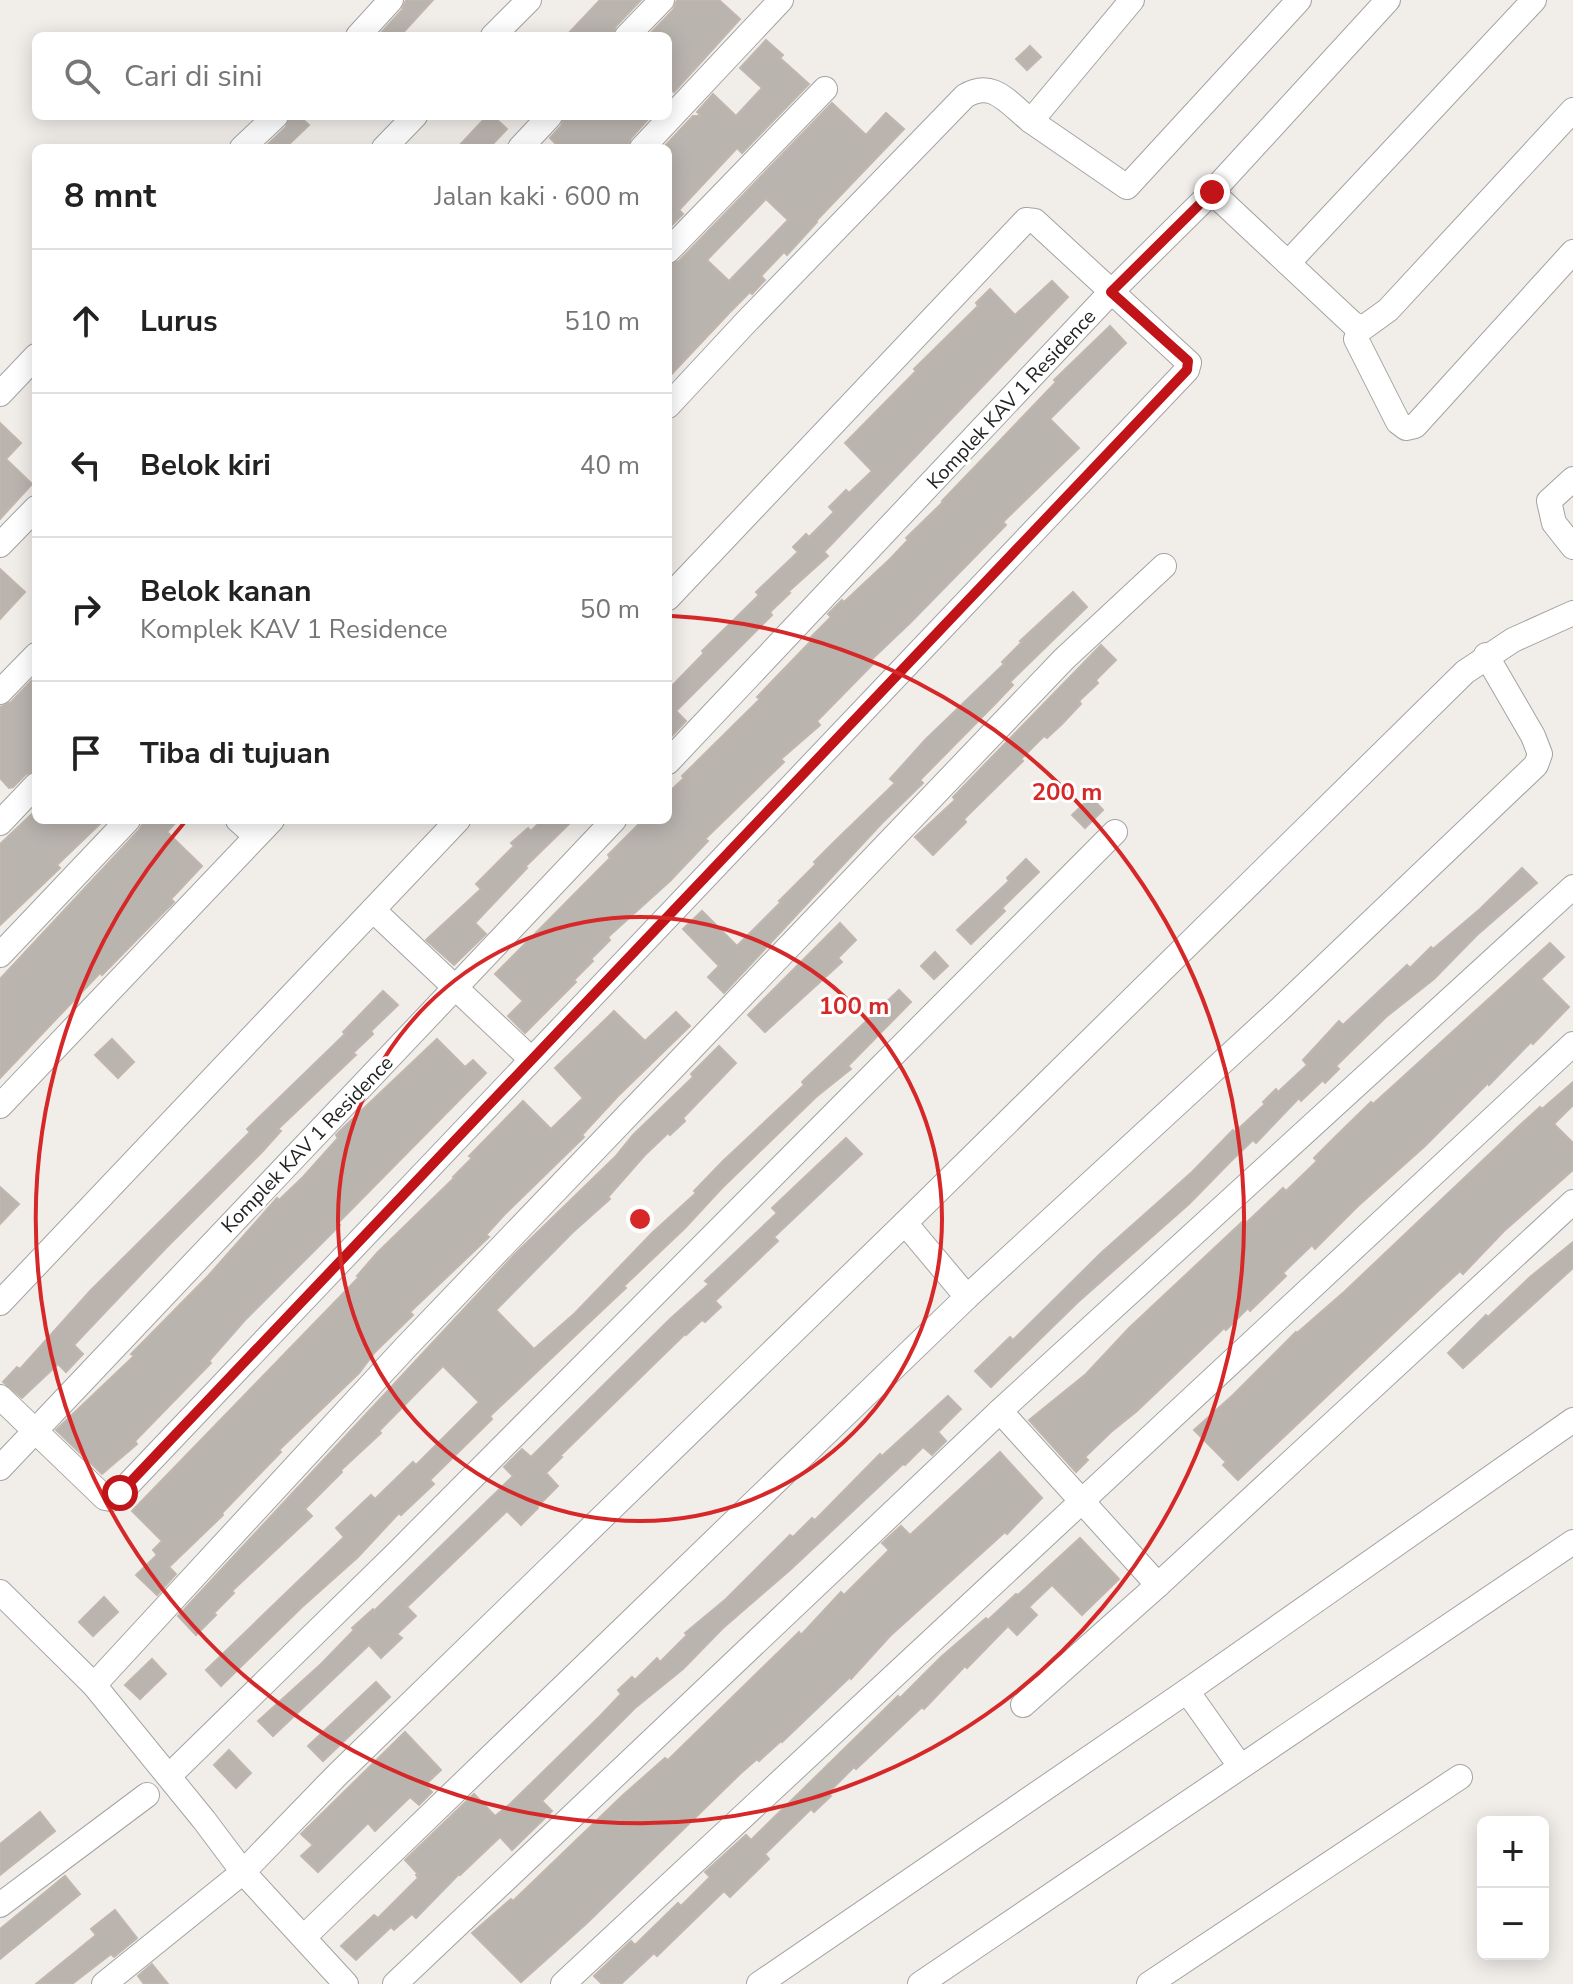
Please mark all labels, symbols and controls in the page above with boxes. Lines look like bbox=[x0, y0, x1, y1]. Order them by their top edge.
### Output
search box bbox=[32, 32, 672, 120]
icon: search bbox=[60, 54, 104, 98]
text: Cari di sini bbox=[124, 56, 263, 97]
text: 8 mnt bbox=[64, 173, 156, 219]
route end bbox=[1194, 174, 1230, 210]
text: Jalan kaki · 600 m bbox=[434, 179, 640, 214]
icon: ahead bbox=[64, 299, 108, 343]
text: Lurus bbox=[140, 301, 218, 342]
text: 510 m bbox=[564, 304, 640, 339]
street label: Komplek KAV 1 Residence bbox=[921, 304, 1102, 495]
icon: left bbox=[64, 443, 108, 487]
text: Belok kiri bbox=[140, 445, 271, 486]
text: 40 m bbox=[580, 448, 640, 483]
text: Belok kanan bbox=[140, 571, 312, 612]
icon: right bbox=[64, 587, 108, 631]
text: 50 m bbox=[580, 592, 640, 627]
text: Komplek KAV 1 Residence bbox=[140, 612, 448, 647]
icon: arrive bbox=[64, 731, 108, 775]
text: Tiba di tujuan bbox=[140, 733, 331, 774]
text: 200 m bbox=[1032, 776, 1102, 808]
text: 100 m bbox=[819, 990, 889, 1022]
street label: Komplek KAV 1 Residence bbox=[215, 1050, 399, 1239]
centre of rings bbox=[626, 1205, 654, 1233]
route start bbox=[102, 1475, 138, 1511]
map controls bbox=[1477, 1816, 1549, 1960]
button: + bbox=[1477, 1816, 1549, 1888]
button: − bbox=[1477, 1888, 1549, 1960]

